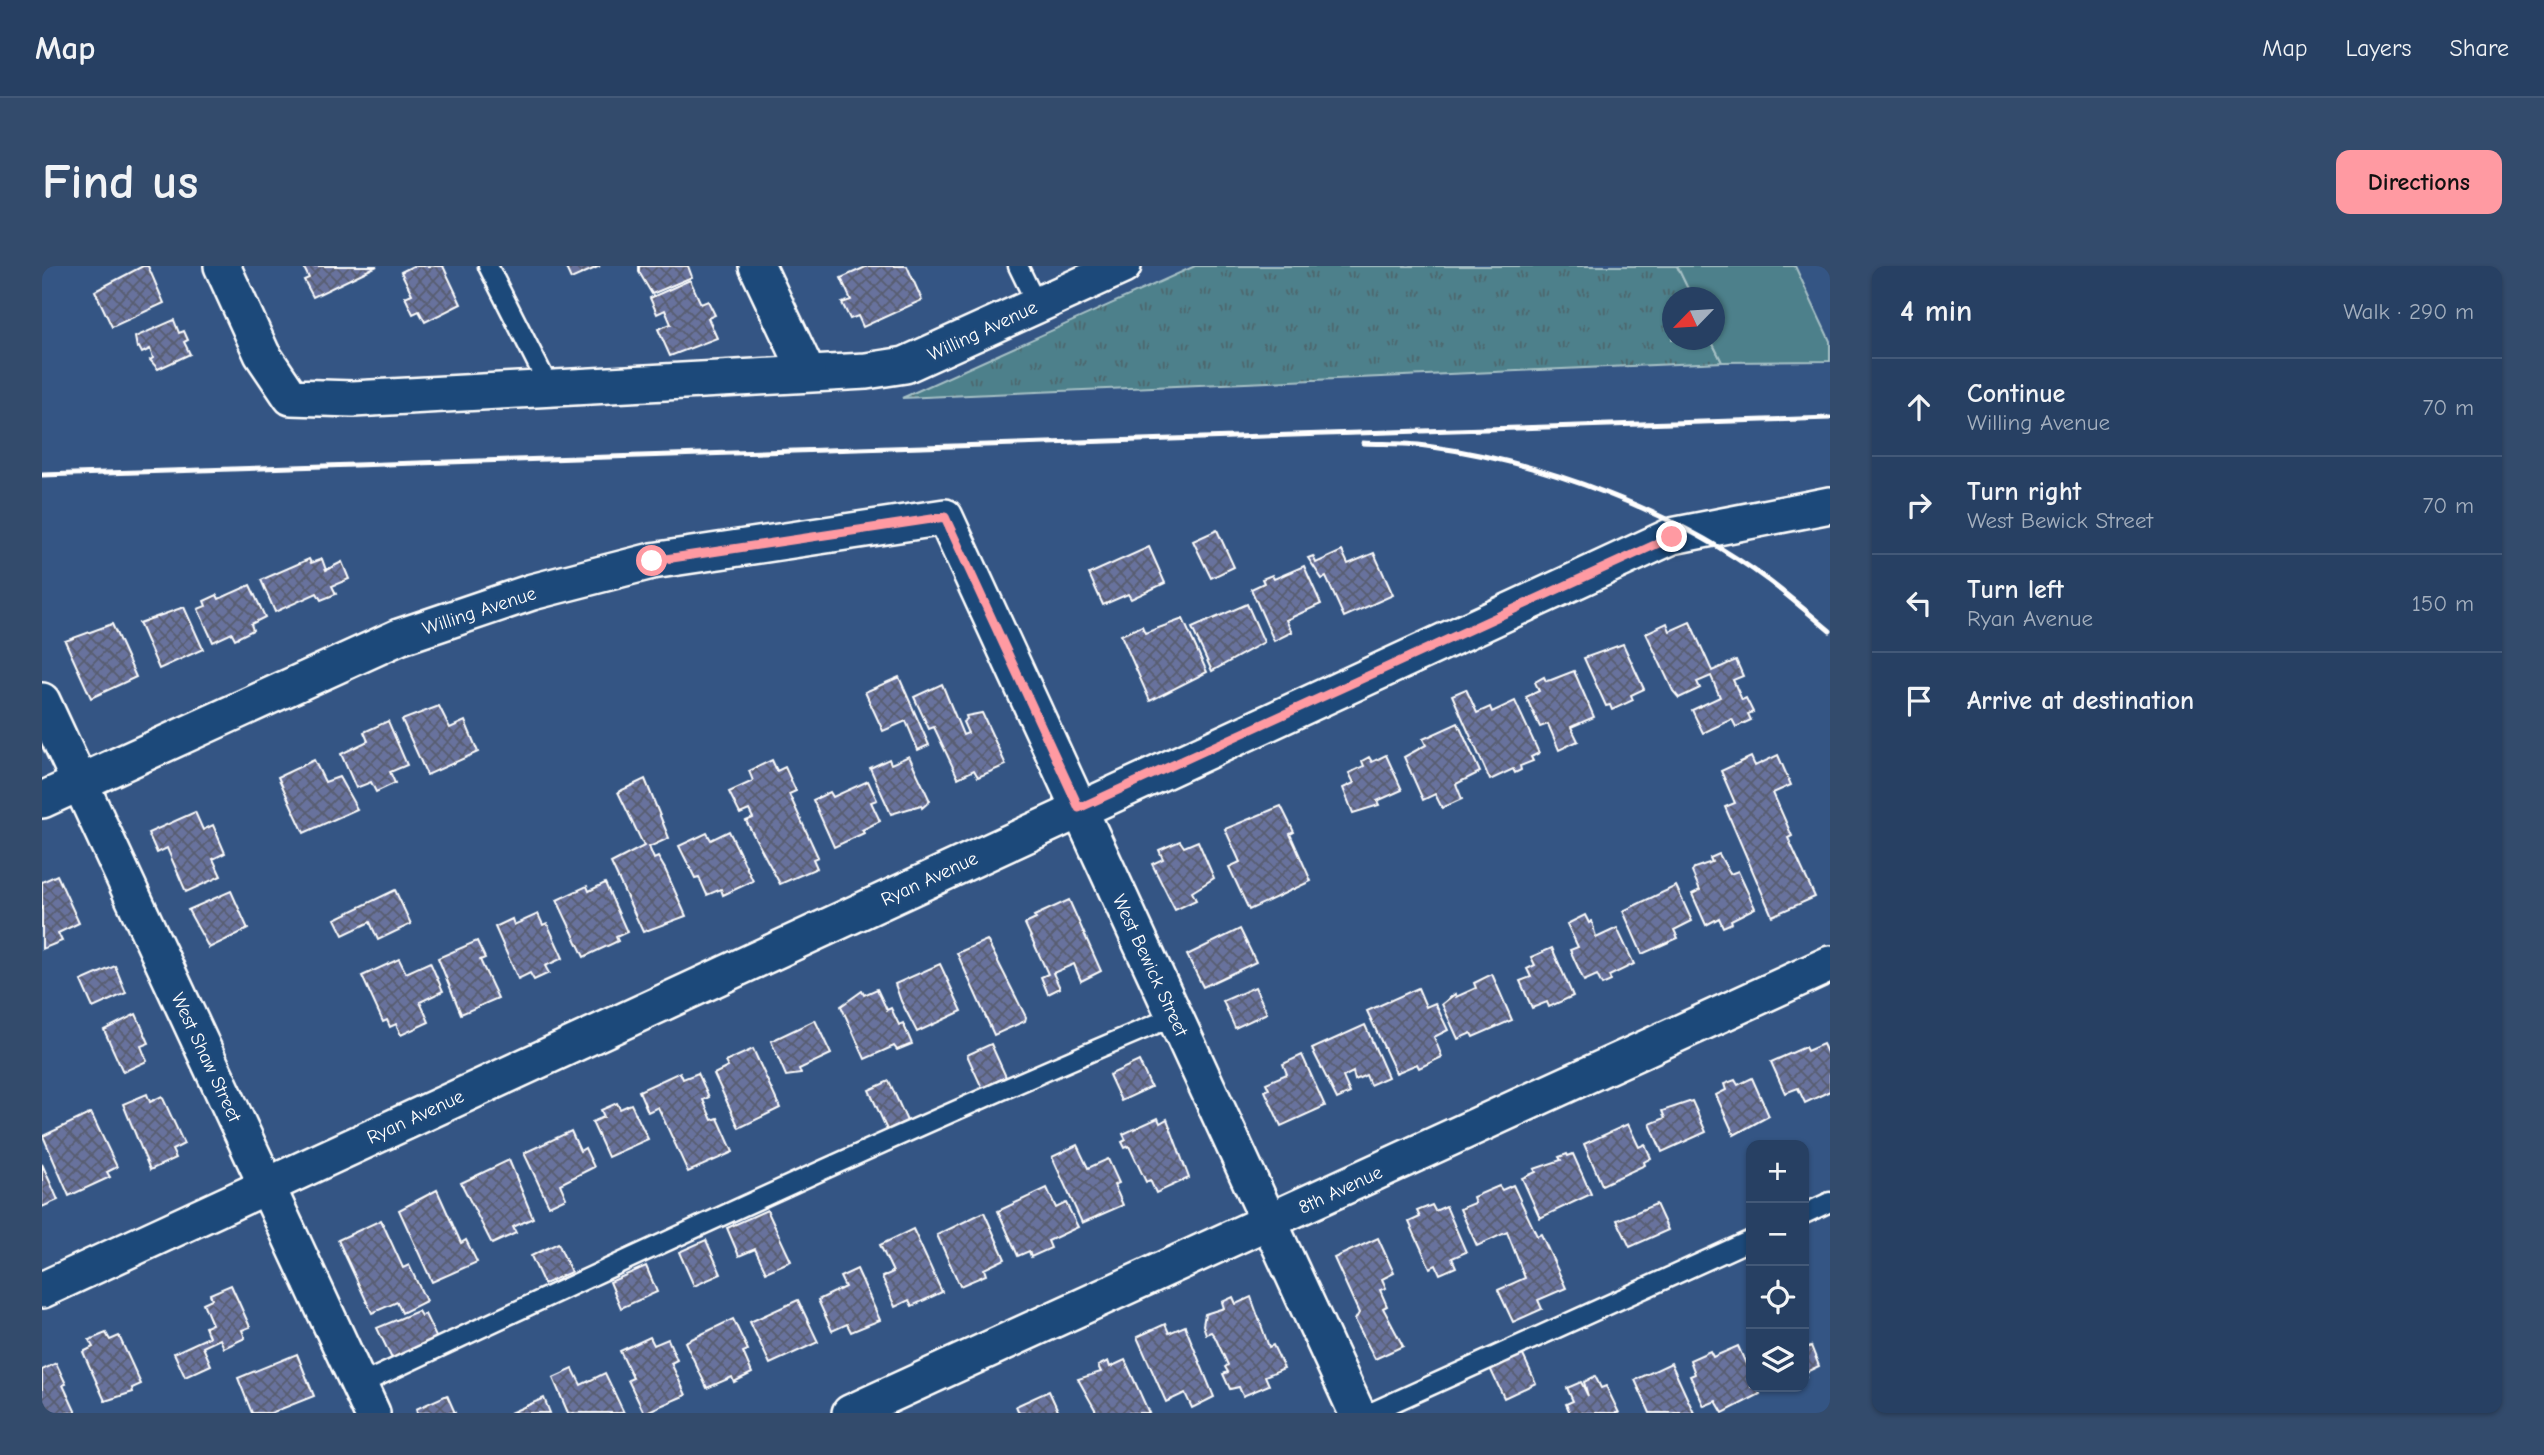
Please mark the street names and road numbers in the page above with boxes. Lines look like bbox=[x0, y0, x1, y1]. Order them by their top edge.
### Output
street label: Willing Avenue bbox=[924, 296, 1041, 366]
street label: Willing Avenue bbox=[420, 582, 539, 640]
street label: Ryan Avenue bbox=[878, 847, 981, 911]
street label: West Bewick Street bbox=[1108, 891, 1193, 1040]
street label: West Shaw Street bbox=[167, 989, 246, 1126]
street label: Ryan Avenue bbox=[364, 1085, 467, 1149]
street label: 8th Avenue bbox=[1295, 1161, 1386, 1219]

